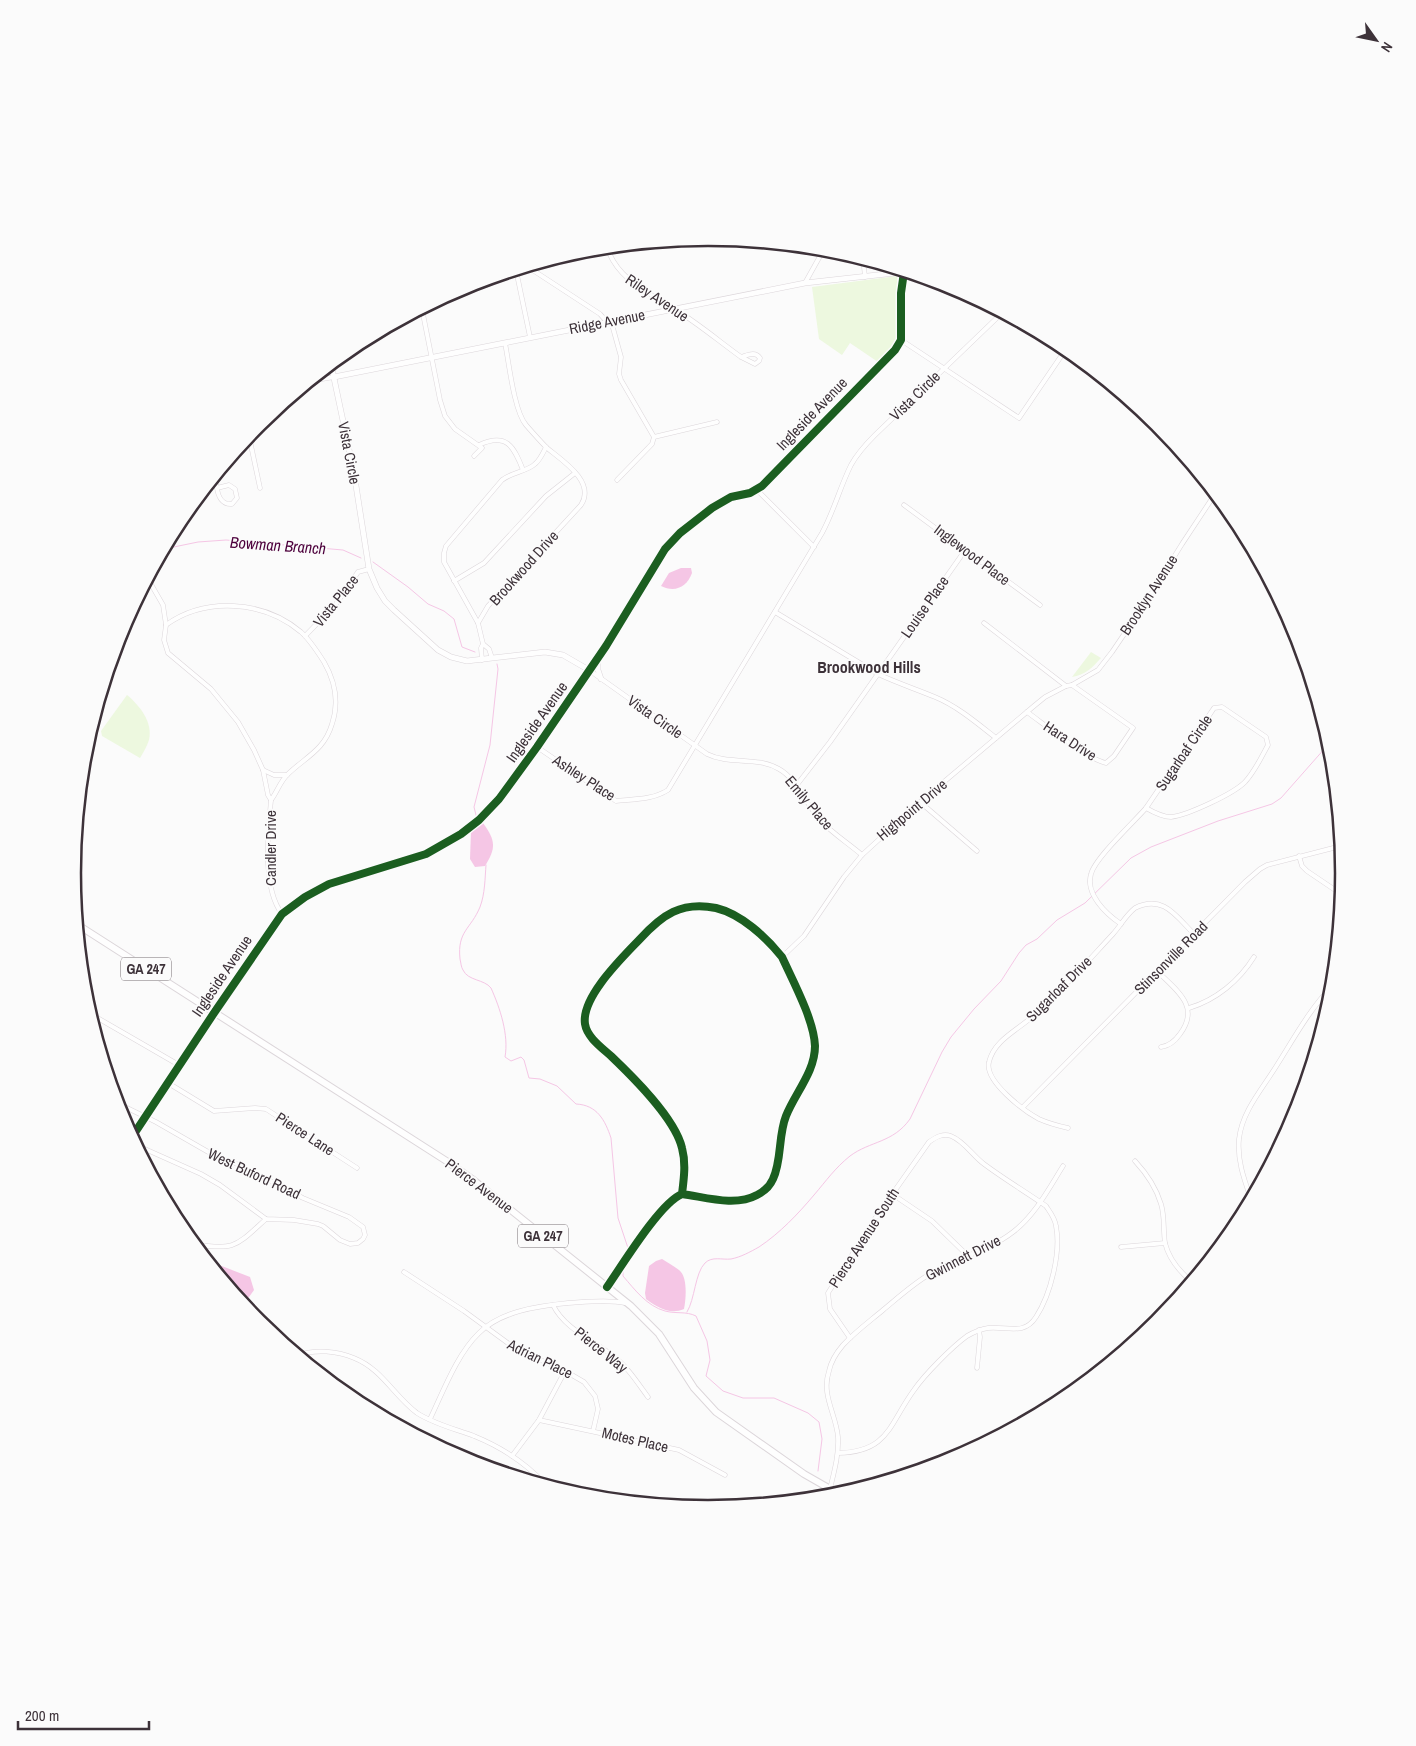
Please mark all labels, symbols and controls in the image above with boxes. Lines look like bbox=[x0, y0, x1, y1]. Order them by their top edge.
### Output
north arrow bbox=[1351, 15, 1401, 65]
text: N bbox=[1377, 39, 1397, 55]
street label: Riley Avenue bbox=[621, 269, 693, 327]
street label: Ridge Avenue bbox=[567, 304, 647, 339]
street label: Vista Circle bbox=[885, 366, 945, 425]
street label: Ingleside Avenue bbox=[771, 372, 852, 455]
street label: Vista Circle bbox=[333, 420, 366, 486]
street label: Inglewood Place bbox=[930, 519, 1015, 590]
street label: Brookwood Drive bbox=[484, 525, 563, 610]
water label: Bowman Branch bbox=[229, 531, 327, 559]
street label: Brooklyn Avenue bbox=[1115, 550, 1183, 639]
street label: Vista Place bbox=[308, 570, 363, 631]
street label: Louise Place bbox=[896, 571, 954, 642]
district label: Brookwood Hills bbox=[817, 656, 921, 678]
street label: Ingleside Avenue bbox=[501, 677, 572, 766]
street label: Vista Circle bbox=[623, 690, 687, 743]
street label: Sugarloaf Circle bbox=[1150, 710, 1217, 795]
street label: Hara Drive bbox=[1040, 716, 1101, 766]
street label: Ashley Place bbox=[548, 749, 620, 806]
street label: Emily Place bbox=[780, 771, 838, 834]
street label: Highpoint Drive bbox=[872, 774, 952, 845]
street label: Candler Drive bbox=[260, 810, 281, 886]
street label: Stinsonville Road bbox=[1129, 916, 1212, 999]
street label: Ingleside Avenue bbox=[187, 931, 257, 1021]
street label: Sugarloaf Drive bbox=[1021, 951, 1096, 1026]
road number: GA 247 bbox=[121, 958, 171, 981]
street label: Pierce Lane bbox=[272, 1107, 339, 1161]
street label: West Buford Road bbox=[204, 1143, 304, 1204]
street label: Pierce Avenue bbox=[441, 1153, 518, 1218]
street label: Pierce Avenue South bbox=[823, 1184, 904, 1292]
road number: GA 247 bbox=[518, 1224, 568, 1248]
street label: Gwinnett Drive bbox=[921, 1230, 1004, 1286]
street label: Pierce Way bbox=[570, 1322, 633, 1378]
street label: Adrian Place bbox=[503, 1333, 577, 1383]
street label: Motes Place bbox=[600, 1422, 671, 1457]
scale bar bbox=[18, 1698, 149, 1730]
text: 200 m bbox=[25, 1705, 59, 1726]

